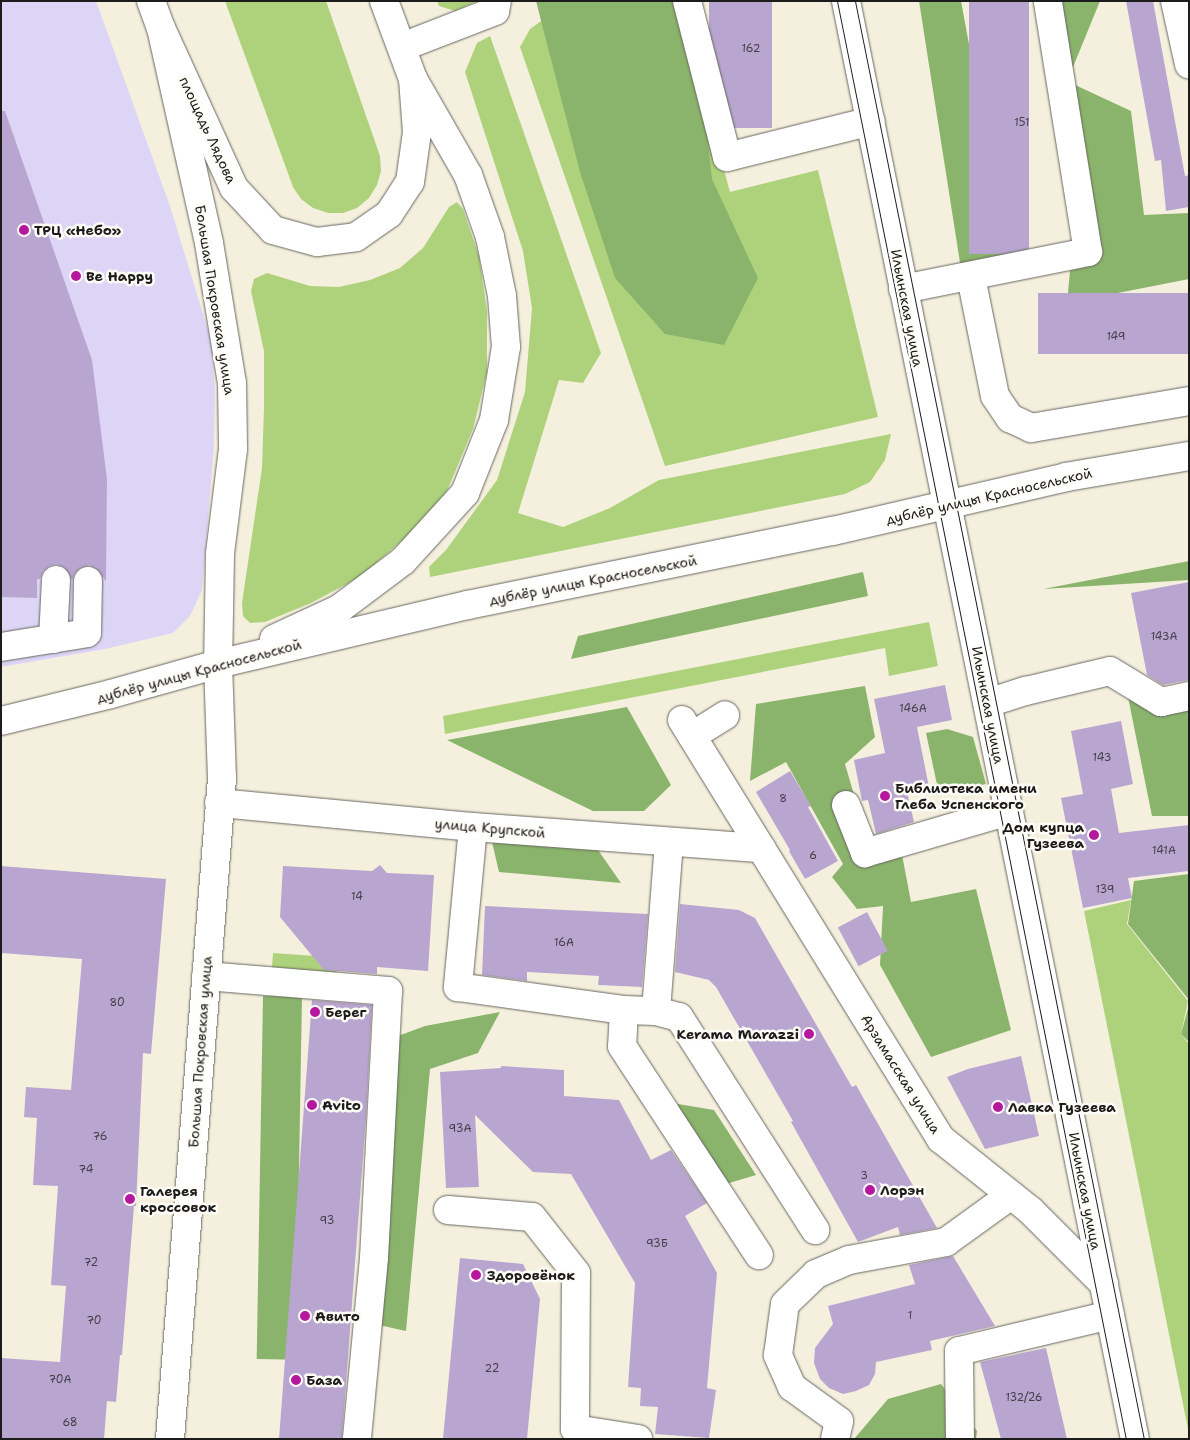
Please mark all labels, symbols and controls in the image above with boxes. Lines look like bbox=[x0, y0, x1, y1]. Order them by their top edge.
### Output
house number: 162 bbox=[742, 42, 760, 56]
street label: площадь Лядова bbox=[176, 74, 240, 186]
house number: 151 bbox=[1014, 116, 1030, 130]
street label: Большая Покровская улица bbox=[192, 204, 238, 396]
place label: ТРЦ «Небо» bbox=[34, 222, 121, 238]
marker: ТРЦ «Небо» bbox=[18, 224, 30, 236]
street label: Ильинская улица bbox=[887, 248, 927, 368]
place label: Be Happy bbox=[86, 268, 153, 284]
marker: Be Happy bbox=[70, 270, 82, 282]
house number: 149 bbox=[1106, 330, 1126, 344]
street label: дублёр улицы Красносельской bbox=[884, 464, 1094, 528]
street label: дублёр улицы Красносельской bbox=[488, 552, 698, 608]
house number: 143А bbox=[1151, 630, 1177, 644]
street label: дублёр улицы Красносельской bbox=[95, 636, 303, 706]
street label: Ильинская улица bbox=[968, 645, 1008, 765]
house number: 146А bbox=[899, 702, 927, 716]
house number: 143 bbox=[1093, 751, 1111, 765]
place label: Библиотека имени Глеба Успенского bbox=[895, 780, 1037, 812]
marker: Библиотека имени Глеба Успенского bbox=[879, 790, 891, 802]
house number: 8 bbox=[779, 792, 787, 806]
street label: улица Крупской bbox=[434, 815, 546, 841]
place label: Дом купца Гузеева bbox=[1003, 819, 1084, 852]
marker: Дом купца Гузеева bbox=[1088, 829, 1100, 841]
house number: 141А bbox=[1152, 844, 1176, 858]
house number: 6 bbox=[809, 849, 817, 863]
house number: 139 bbox=[1096, 883, 1114, 897]
house number: 14 bbox=[351, 890, 363, 904]
house number: 16А bbox=[554, 936, 574, 950]
street label: Большая Покровская улица bbox=[185, 956, 215, 1148]
house number: 80 bbox=[109, 996, 125, 1010]
place label: Берег bbox=[325, 1004, 367, 1020]
marker: Берег bbox=[309, 1006, 321, 1018]
street label: Арзамасская улица bbox=[857, 1011, 945, 1137]
place label: Kerama Marazzi bbox=[677, 1026, 799, 1042]
marker: Kerama Marazzi bbox=[803, 1028, 815, 1040]
place label: Avito bbox=[322, 1097, 361, 1113]
marker: Avito bbox=[306, 1099, 318, 1111]
place label: Лавка Гузеева bbox=[1008, 1099, 1116, 1115]
marker: Лавка Гузеева bbox=[992, 1101, 1004, 1113]
house number: 93А bbox=[449, 1122, 471, 1136]
house number: 76 bbox=[93, 1130, 107, 1144]
street label: Ильинская улица bbox=[1065, 1131, 1105, 1251]
house number: 74 bbox=[79, 1163, 93, 1177]
house number: 3 bbox=[860, 1169, 868, 1183]
place label: Лорэн bbox=[880, 1182, 924, 1198]
place label: Галерея кроссовок bbox=[140, 1183, 216, 1216]
marker: Лорэн bbox=[864, 1184, 876, 1196]
marker: Галерея кроссовок bbox=[124, 1193, 136, 1205]
house number: 93 bbox=[320, 1214, 334, 1228]
house number: 93Б bbox=[646, 1237, 668, 1251]
house number: 72 bbox=[84, 1256, 98, 1270]
place label: Здоровёнок bbox=[487, 1267, 575, 1283]
marker: Здоровёнок bbox=[469, 1268, 483, 1282]
place label: Авито bbox=[315, 1308, 360, 1324]
house number: 1 bbox=[908, 1309, 912, 1323]
marker: Авито bbox=[299, 1310, 311, 1322]
house number: 70 bbox=[86, 1314, 102, 1328]
house number: 22 bbox=[485, 1362, 499, 1376]
place label: База bbox=[306, 1372, 342, 1388]
house number: 70А bbox=[48, 1373, 72, 1387]
marker: База bbox=[290, 1374, 302, 1386]
house number: 132/26 bbox=[1005, 1391, 1043, 1405]
house number: 68 bbox=[63, 1416, 77, 1430]

